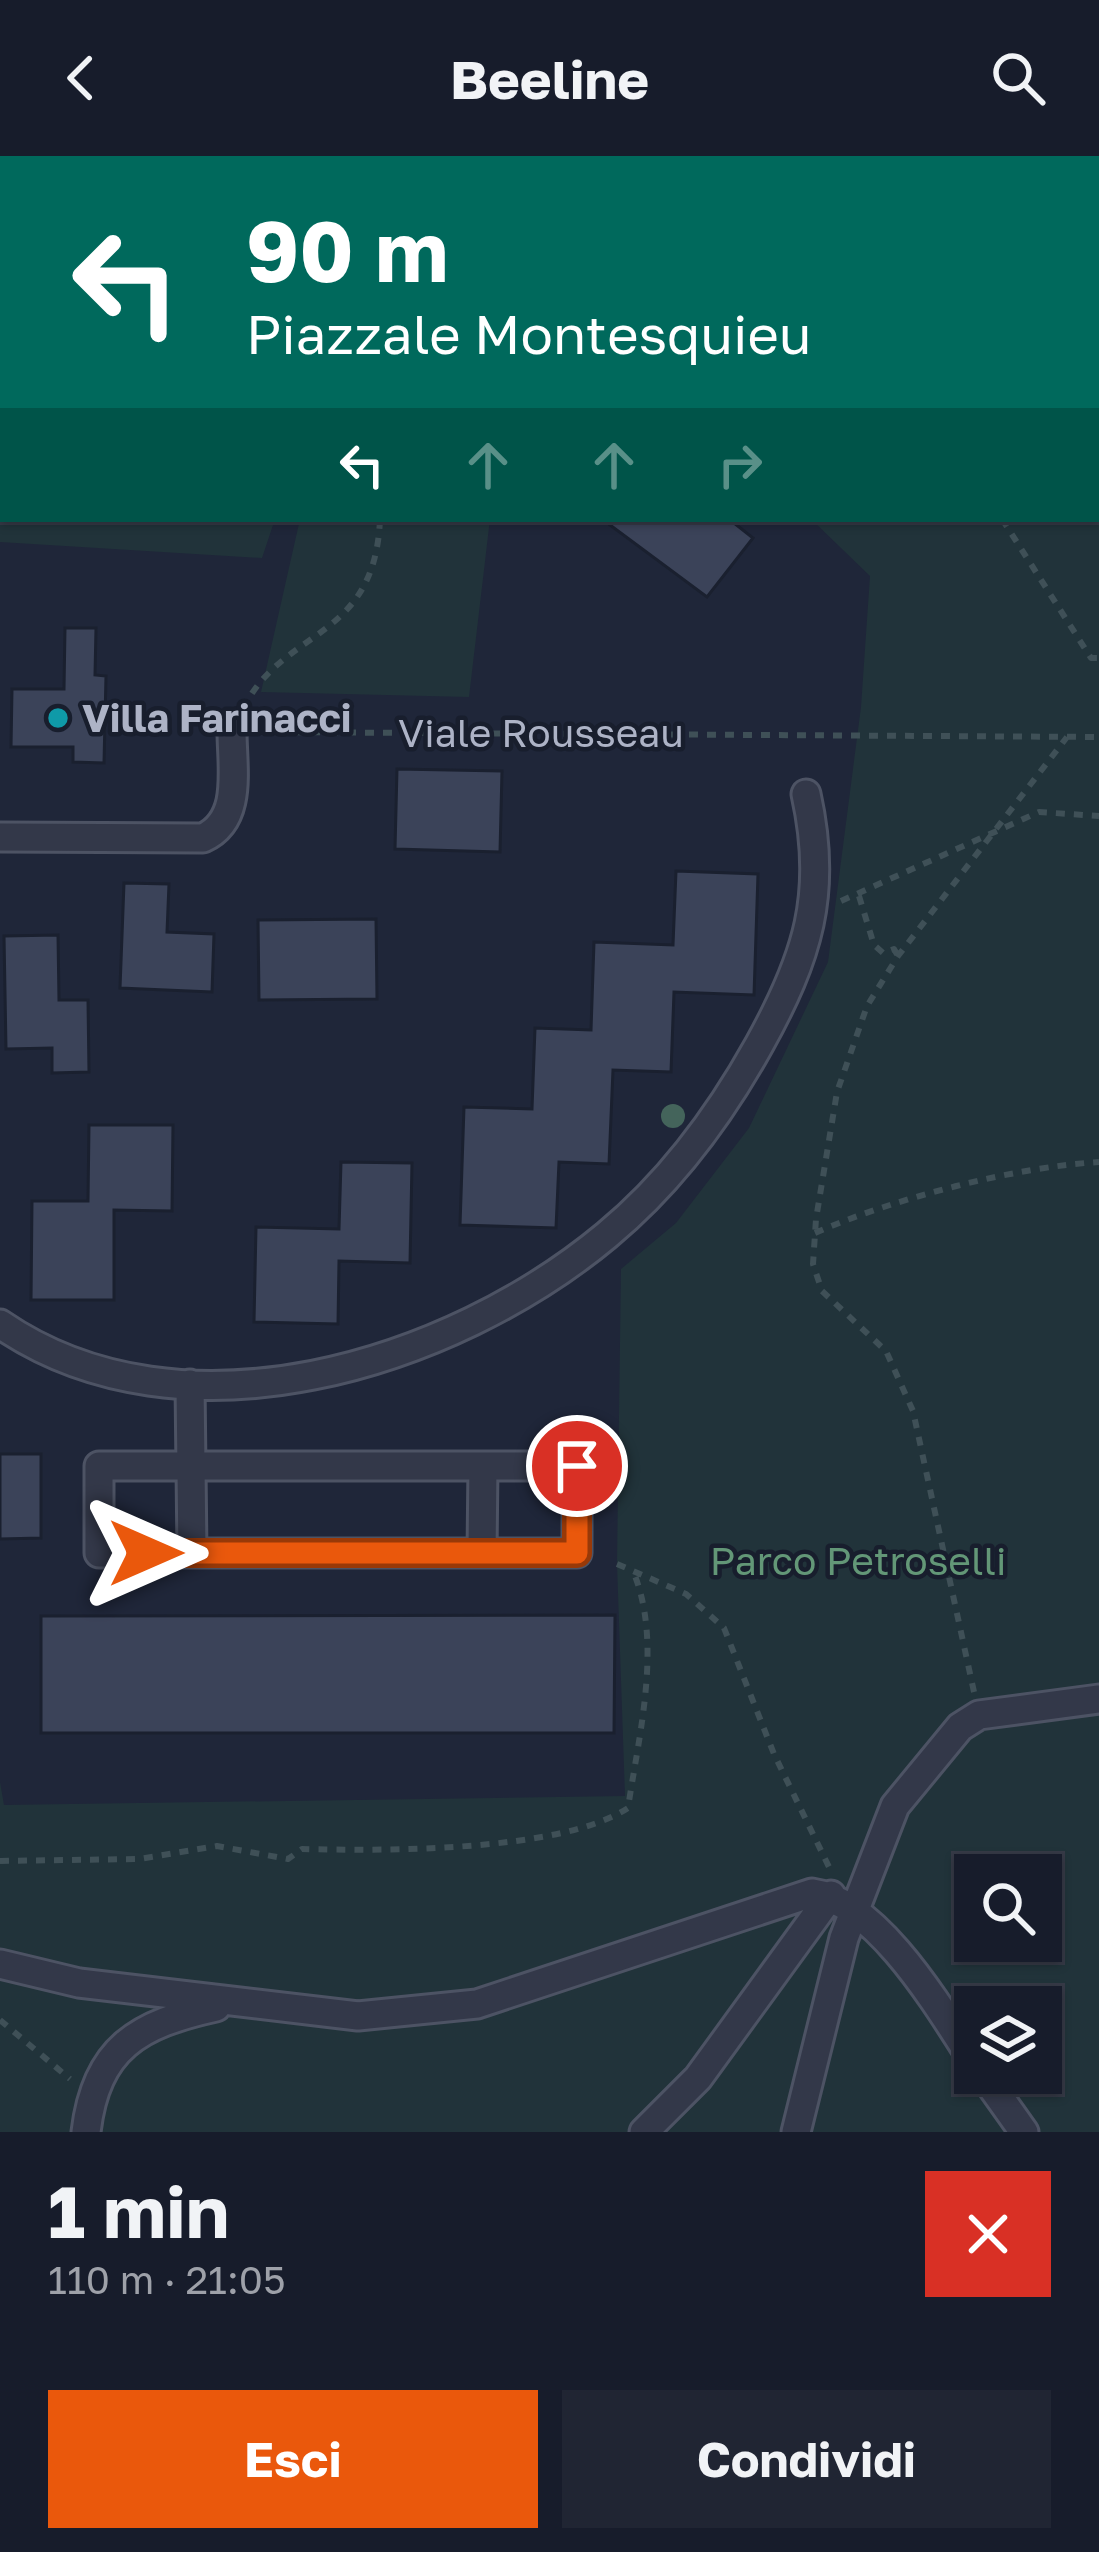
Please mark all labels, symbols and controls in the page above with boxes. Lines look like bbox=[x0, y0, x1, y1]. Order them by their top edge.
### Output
icon: back bbox=[48, 45, 114, 111]
icon: search bbox=[985, 45, 1051, 111]
text: Beeline bbox=[450, 46, 649, 111]
text: 90 m bbox=[246, 200, 448, 300]
icon: left bbox=[48, 204, 204, 360]
text: Piazzale Montesquieu bbox=[246, 301, 811, 366]
icon: left bbox=[329, 432, 395, 498]
icon: ahead bbox=[455, 432, 521, 498]
icon: ahead bbox=[581, 432, 647, 498]
icon: right bbox=[707, 432, 773, 498]
place label: Villa Farinacci bbox=[82, 694, 352, 741]
marker: Villa Farinacci bbox=[45, 705, 71, 731]
street label: Viale Rousseau bbox=[398, 709, 684, 756]
pin bbox=[526, 1415, 628, 1517]
icon: arrive bbox=[544, 1433, 610, 1499]
position arrow bbox=[83, 1490, 209, 1616]
park label: Parco Petroselli bbox=[710, 1537, 1006, 1584]
map controls bbox=[954, 1854, 1062, 2094]
button: search bbox=[954, 1854, 1062, 1962]
button: layers bbox=[954, 1986, 1062, 2094]
text: 1 min bbox=[48, 2167, 229, 2254]
button: close bbox=[925, 2171, 1051, 2297]
text: 110 m · 21:05 bbox=[48, 2256, 286, 2303]
button: Esci bbox=[48, 2390, 538, 2528]
button: Condividi bbox=[562, 2390, 1051, 2528]

